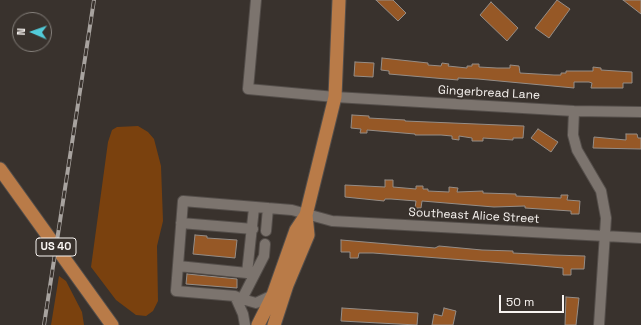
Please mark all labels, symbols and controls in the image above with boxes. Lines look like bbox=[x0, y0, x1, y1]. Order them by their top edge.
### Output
north arrow bbox=[12, 12, 52, 52]
text: N bbox=[14, 28, 28, 36]
street label: Gingerbread Lane bbox=[438, 83, 540, 103]
street label: Southeast Alice Street bbox=[408, 205, 540, 227]
road number: US 40 bbox=[36, 238, 76, 256]
scale bar bbox=[501, 287, 566, 313]
text: 50 m bbox=[506, 294, 534, 310]

